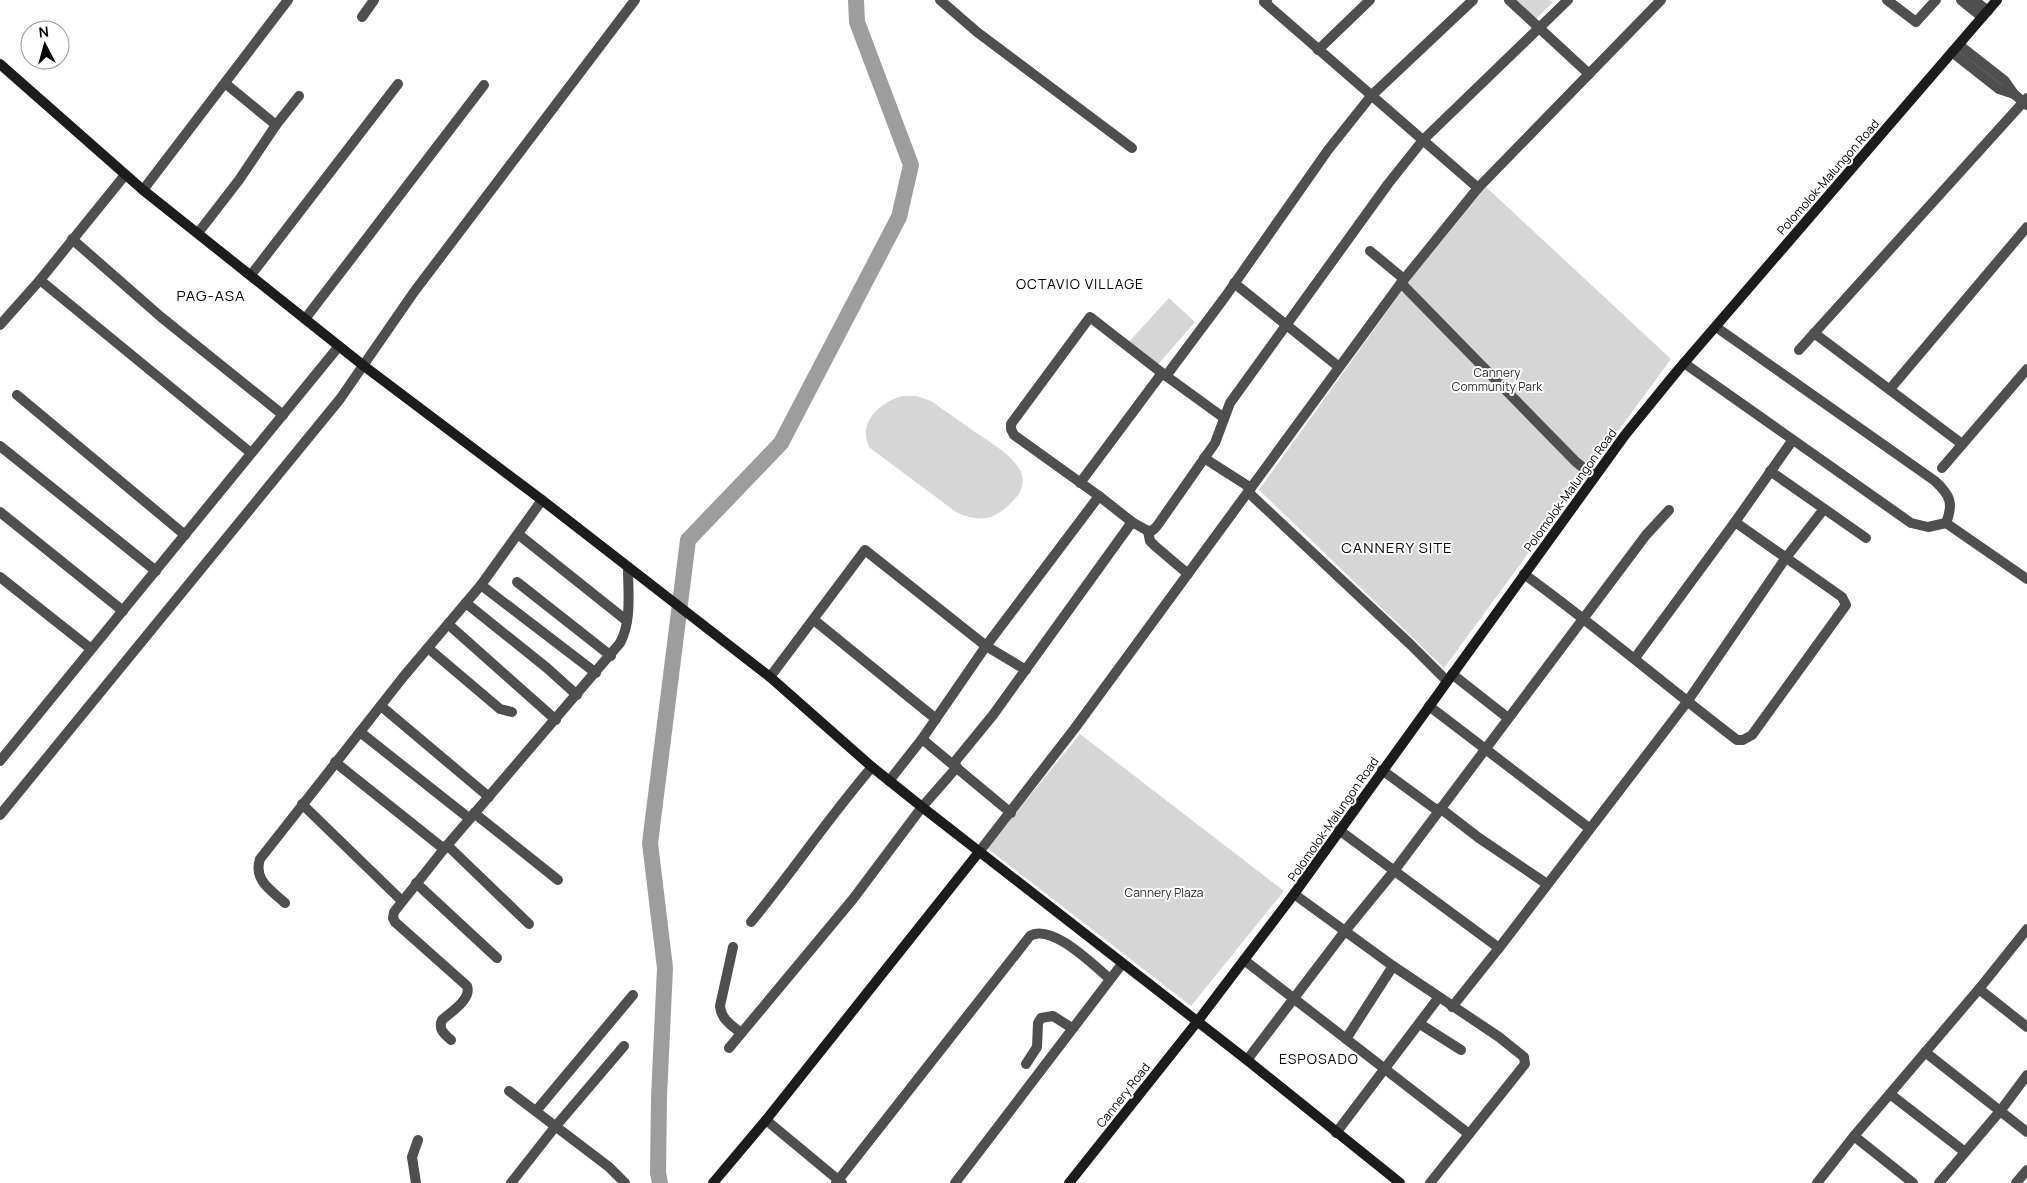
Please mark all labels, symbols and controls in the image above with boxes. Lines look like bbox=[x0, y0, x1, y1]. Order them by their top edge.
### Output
north arrow bbox=[20, 20, 70, 70]
text: N bbox=[38, 22, 50, 42]
street label: Polomolok-Malungon Road bbox=[1773, 116, 1883, 238]
district label: OCTAVIO VILLAGE bbox=[1016, 274, 1144, 293]
district label: PAG-ASA bbox=[176, 285, 246, 306]
park label: Cannery Community Park bbox=[1452, 364, 1543, 395]
street label: Polomolok-Malungon Road bbox=[1520, 425, 1620, 555]
district label: CANNERY SITE bbox=[1341, 537, 1453, 558]
street label: Polomolok-Malungon Road bbox=[1284, 754, 1382, 884]
park label: Cannery Plaza bbox=[1125, 884, 1203, 901]
district label: ESPOSADO bbox=[1279, 1049, 1359, 1068]
street label: Cannery Road bbox=[1092, 1059, 1154, 1131]

